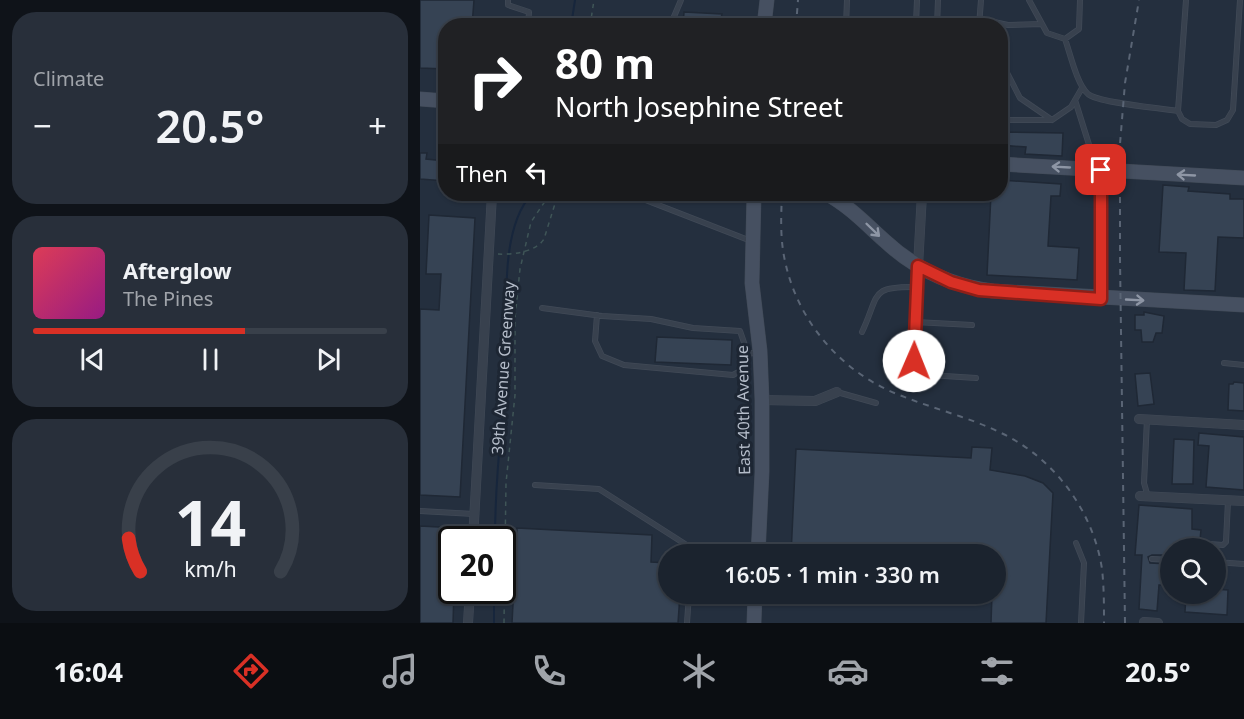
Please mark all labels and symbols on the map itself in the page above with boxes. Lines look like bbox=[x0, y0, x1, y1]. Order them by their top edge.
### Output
pin bbox=[1075, 144, 1126, 195]
one-way arrow bbox=[1052, 162, 1072, 173]
one-way arrow bbox=[1176, 169, 1196, 180]
one-way arrow bbox=[865, 222, 880, 237]
street label: 39th Avenue Greenway bbox=[486, 280, 520, 456]
one-way arrow bbox=[1124, 295, 1144, 306]
position arrow bbox=[882, 329, 946, 393]
street label: East 40th Avenue bbox=[731, 345, 755, 475]
speed limit sign: 20 bbox=[438, 526, 516, 604]

